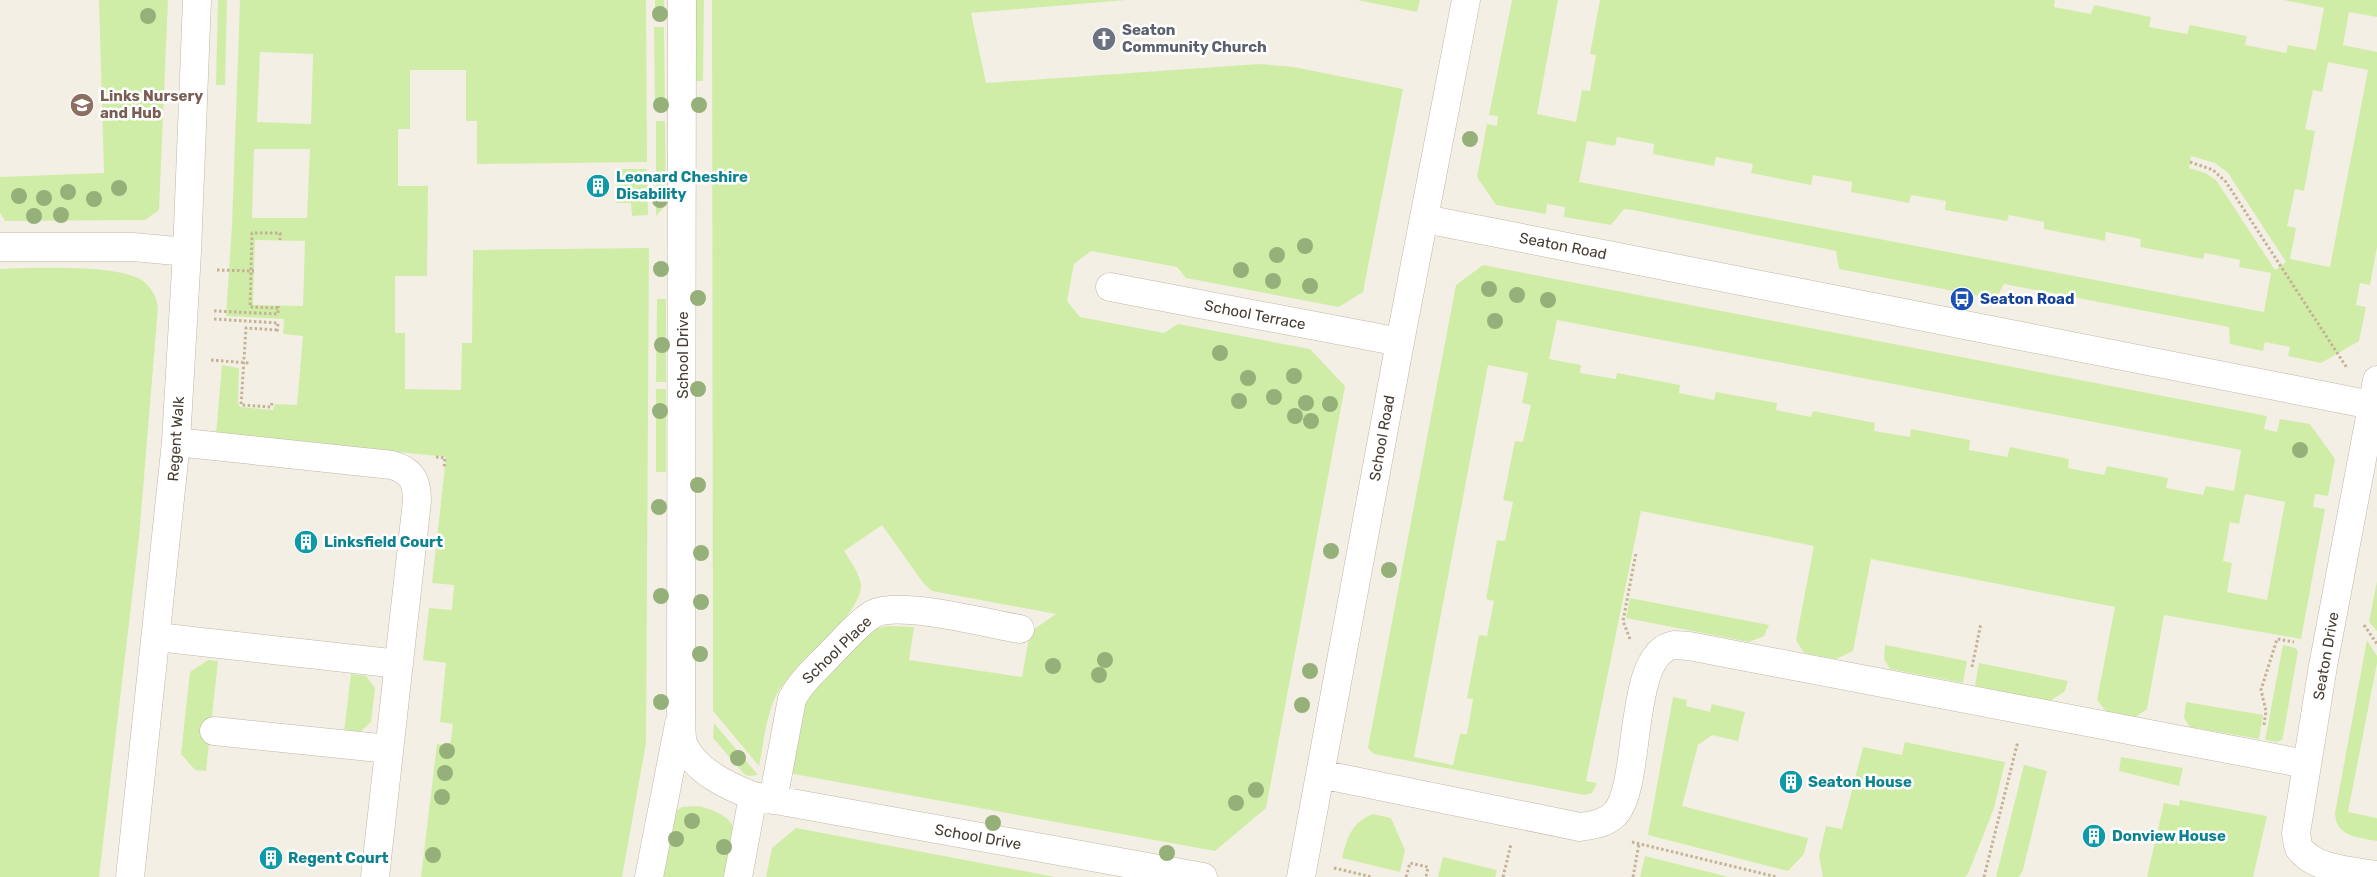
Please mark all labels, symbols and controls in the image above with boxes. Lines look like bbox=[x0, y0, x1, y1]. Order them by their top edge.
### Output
place label: Seaton Community Church bbox=[1122, 21, 1267, 56]
church icon: Seaton Community Church bbox=[1091, 26, 1117, 52]
place label: Links Nursery and Hub bbox=[100, 87, 203, 122]
school or university icon: Links Nursery and Hub bbox=[69, 92, 95, 118]
place label: Leonard Cheshire Disability bbox=[616, 168, 748, 203]
building icon: Leonard Cheshire Disability bbox=[585, 173, 611, 199]
street label: Seaton Road bbox=[1518, 229, 1608, 263]
bus stop icon: Seaton Road bbox=[1949, 286, 1975, 312]
place label: Seaton Road bbox=[1980, 290, 2074, 308]
street label: School Terrace bbox=[1203, 296, 1307, 334]
street label: School Drive bbox=[674, 311, 692, 399]
street label: School Road bbox=[1366, 394, 1398, 482]
street label: Regent Walk bbox=[164, 396, 188, 482]
building icon: Linksfield Court bbox=[293, 529, 319, 555]
place label: Linksfield Court bbox=[324, 533, 443, 551]
street label: Seaton Drive bbox=[2309, 610, 2343, 702]
street label: School Place bbox=[799, 612, 875, 688]
building icon: Seaton House bbox=[1778, 769, 1804, 795]
place label: Seaton House bbox=[1808, 773, 1912, 791]
street label: School Drive bbox=[933, 821, 1023, 853]
building icon: Donview House bbox=[2081, 823, 2107, 849]
place label: Donview House bbox=[2112, 827, 2226, 845]
building icon: Regent Court bbox=[258, 845, 284, 871]
place label: Regent Court bbox=[288, 849, 388, 867]

